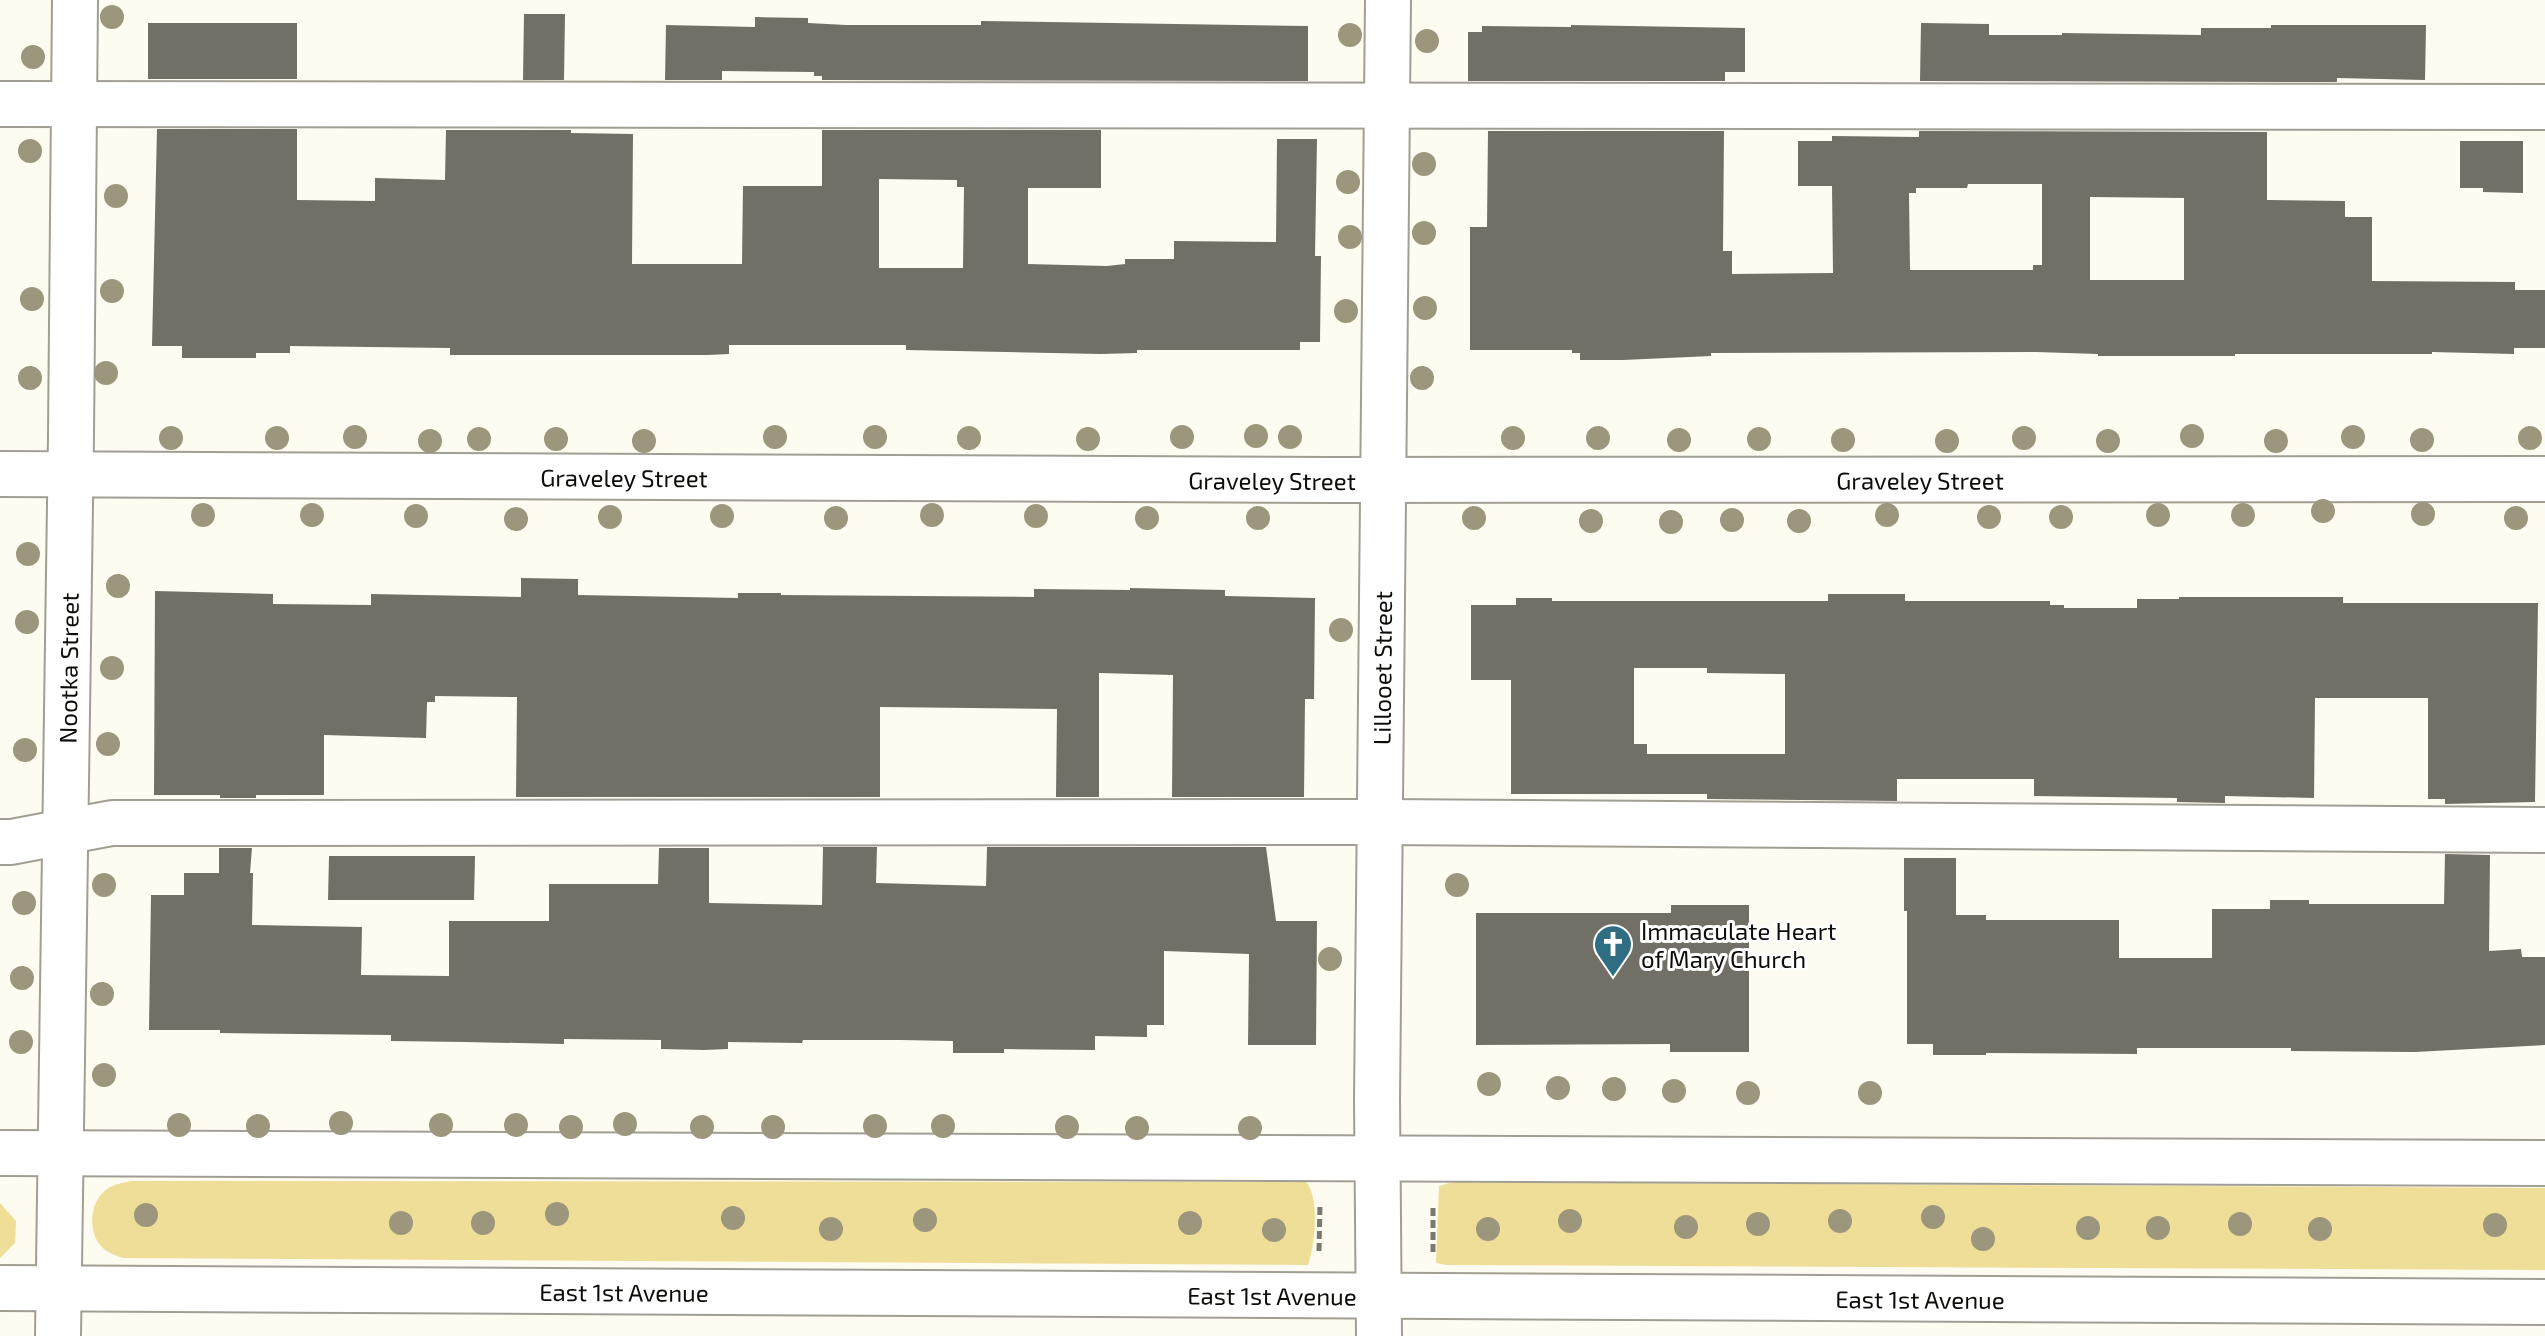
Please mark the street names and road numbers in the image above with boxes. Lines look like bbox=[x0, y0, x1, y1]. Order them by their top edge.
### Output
street label: Graveley Street bbox=[540, 462, 708, 492]
street label: Graveley Street bbox=[1188, 465, 1356, 495]
street label: Graveley Street bbox=[1836, 465, 2004, 494]
street label: Lillooet Street bbox=[1366, 591, 1397, 745]
street label: Nootka Street bbox=[52, 592, 83, 744]
street label: East 1st Avenue bbox=[539, 1276, 709, 1306]
street label: East 1st Avenue bbox=[1187, 1280, 1357, 1310]
street label: East 1st Avenue bbox=[1835, 1284, 2005, 1314]

